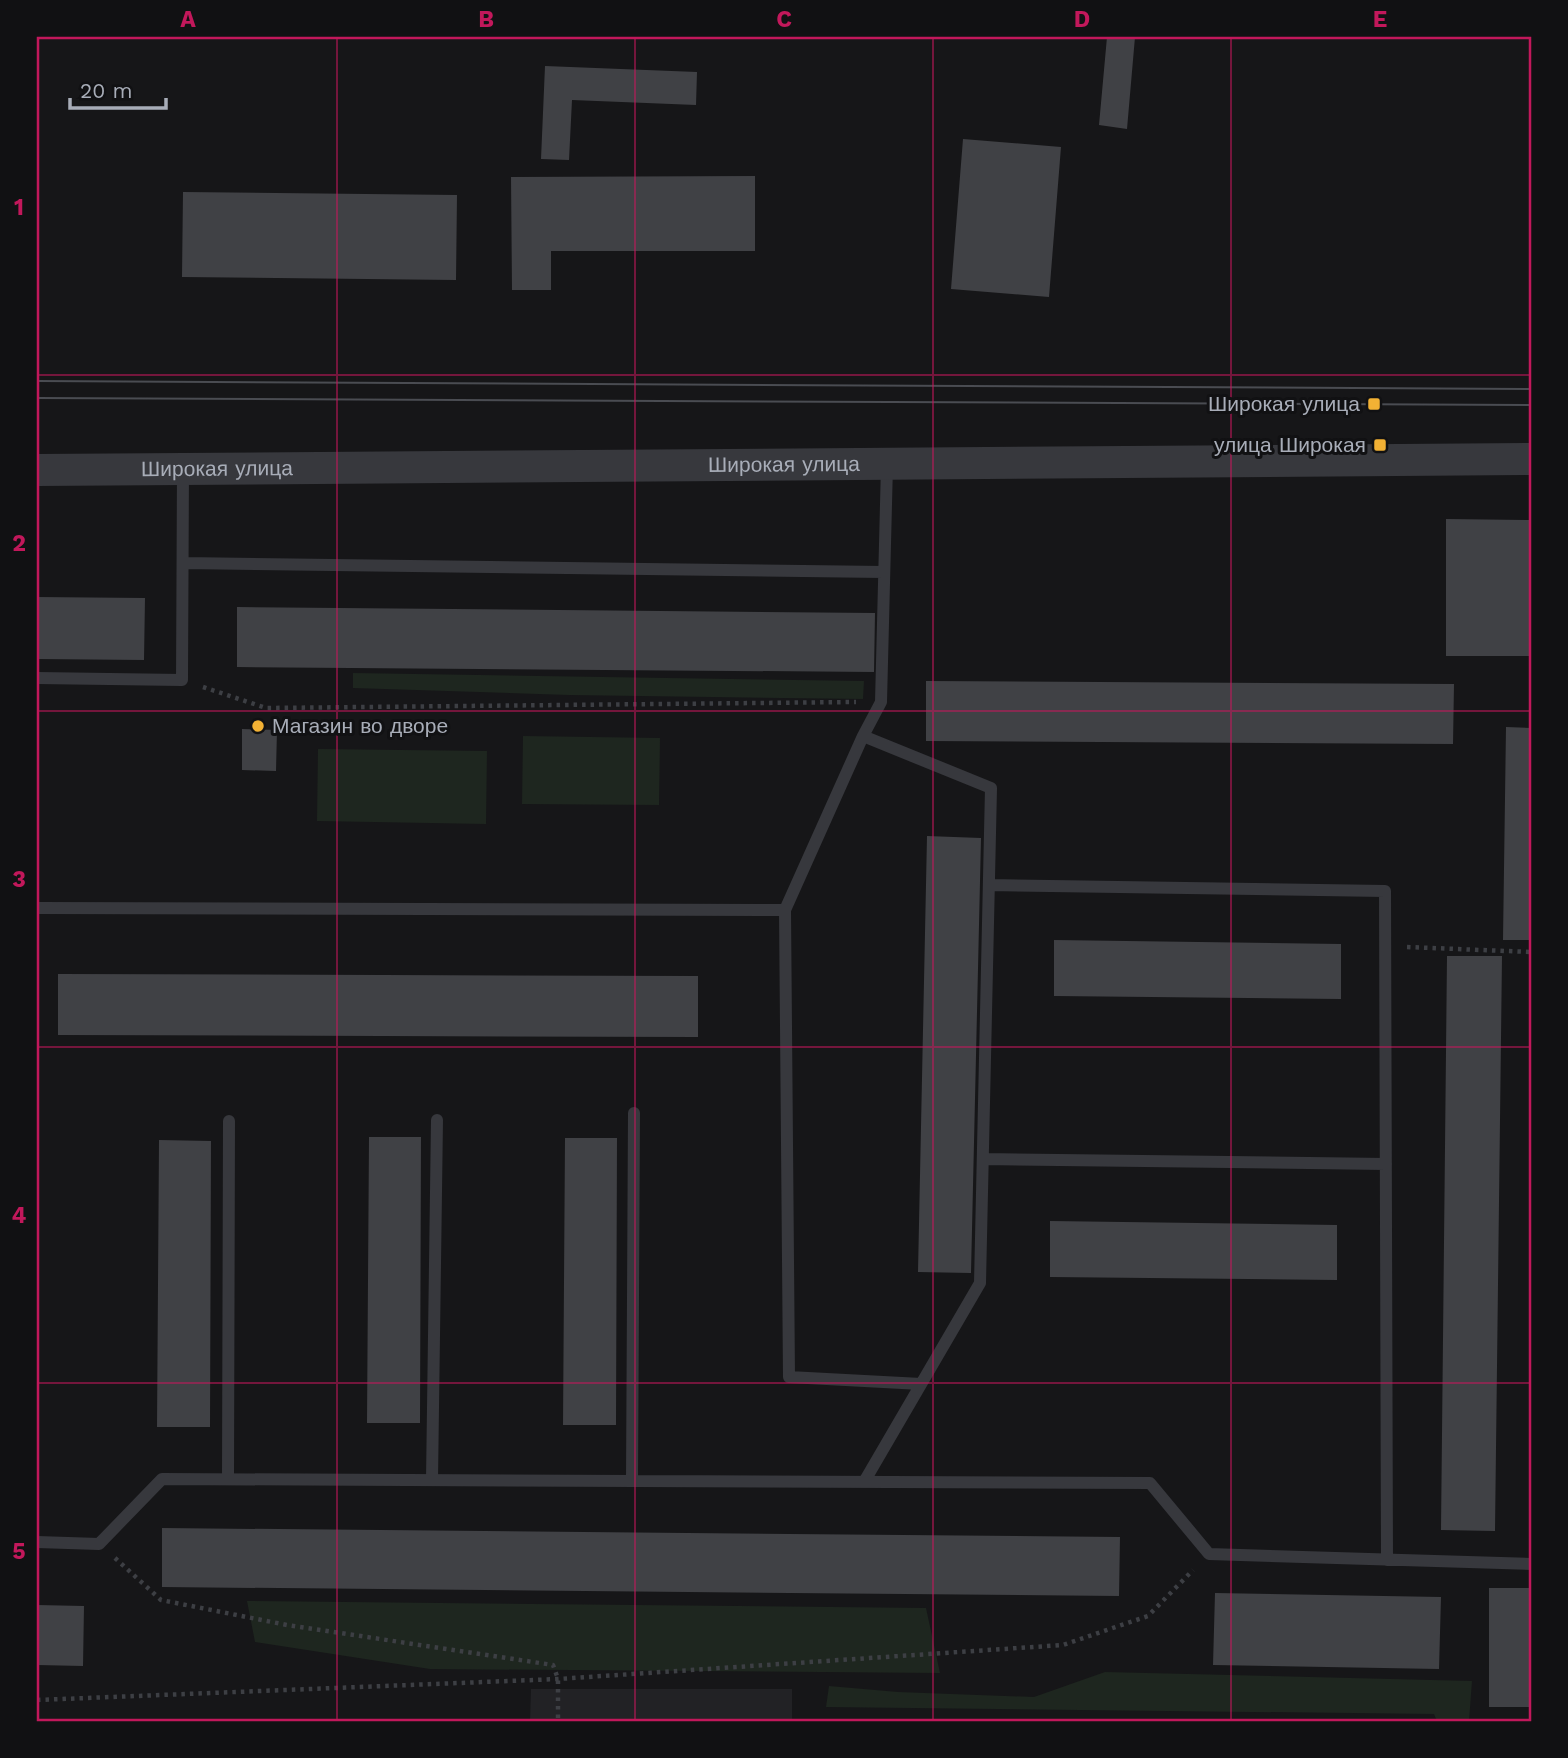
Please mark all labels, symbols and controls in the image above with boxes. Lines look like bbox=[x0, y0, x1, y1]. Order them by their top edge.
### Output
text: A bbox=[180, 6, 196, 33]
text: B bbox=[478, 6, 494, 33]
text: C bbox=[776, 6, 792, 33]
text: D bbox=[1074, 6, 1090, 33]
text: E bbox=[1373, 6, 1387, 33]
scale bar bbox=[70, 66, 166, 110]
text: 20 m bbox=[80, 78, 132, 103]
text: 1 bbox=[14, 194, 24, 221]
place label: Широкая улица bbox=[1208, 391, 1360, 416]
marker: Широкая улица bbox=[1366, 396, 1382, 412]
place label: улица Широкая bbox=[1214, 432, 1366, 457]
marker: улица Широкая bbox=[1372, 437, 1388, 453]
street label: Широкая улица bbox=[708, 451, 860, 477]
street label: Широкая улица bbox=[141, 455, 293, 481]
text: 2 bbox=[12, 530, 26, 557]
place label: Магазин во дворе bbox=[272, 713, 448, 738]
marker: Магазин во дворе bbox=[250, 718, 266, 734]
text: 3 bbox=[12, 866, 26, 893]
text: 4 bbox=[12, 1202, 27, 1229]
text: 5 bbox=[12, 1538, 26, 1565]

